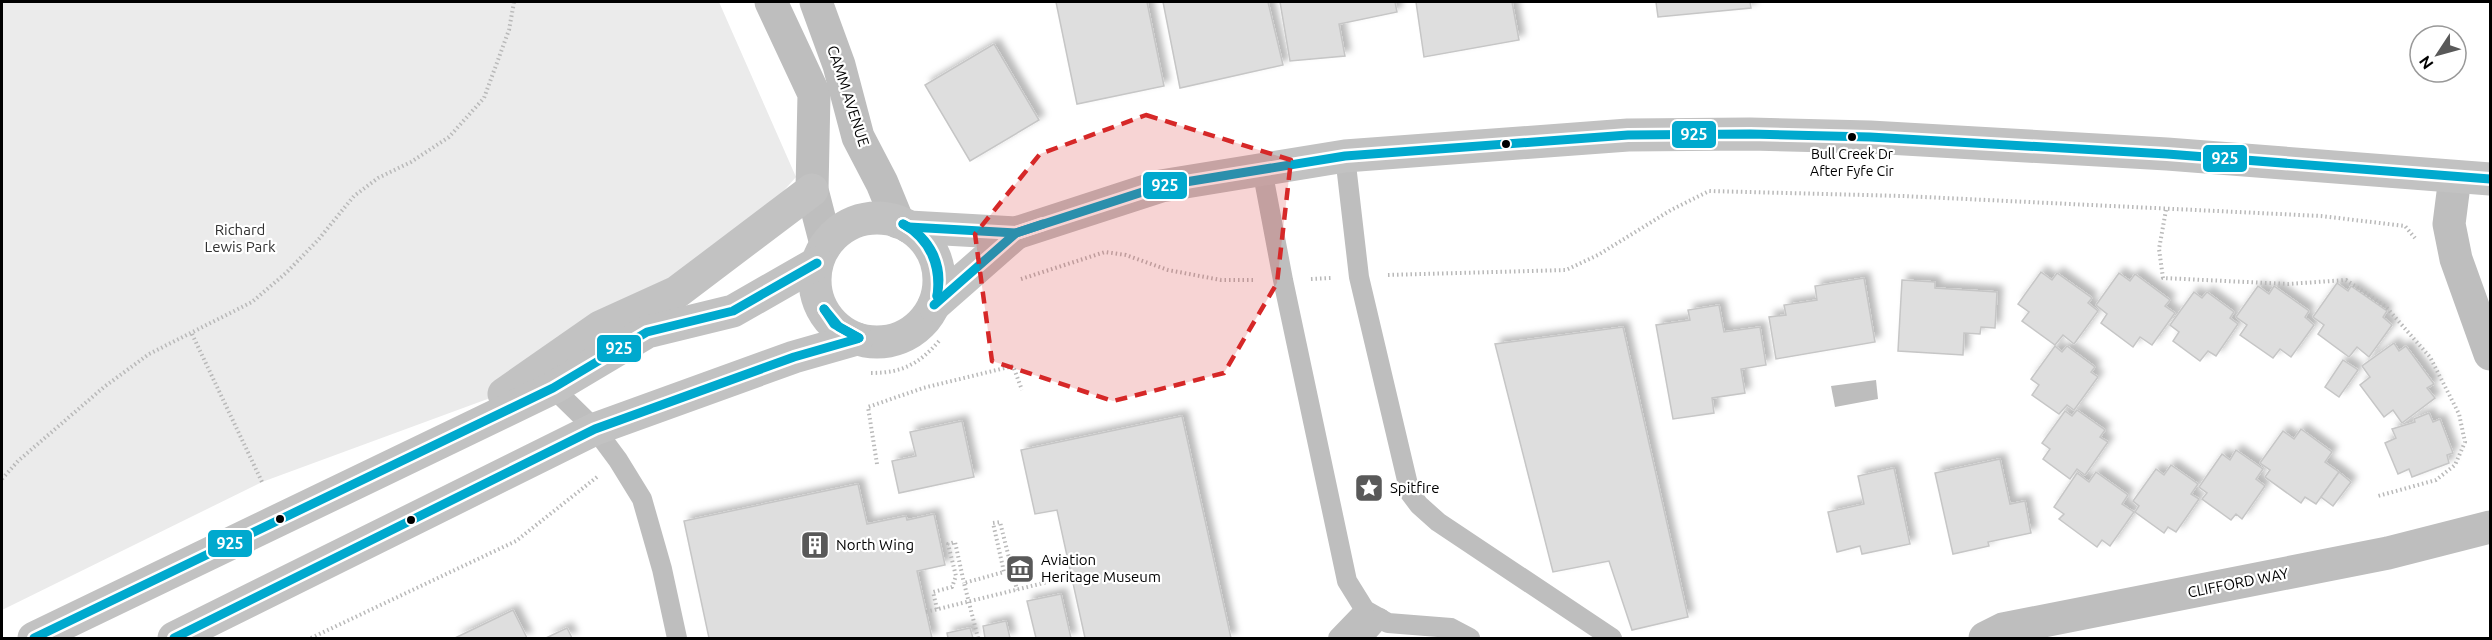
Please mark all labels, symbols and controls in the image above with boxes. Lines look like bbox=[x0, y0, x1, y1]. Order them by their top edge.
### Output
north arrow bbox=[2408, 24, 2468, 84]
street label: CAMM AVENUE bbox=[824, 43, 873, 148]
text: N bbox=[2415, 53, 2437, 73]
line badge: 925 bbox=[1671, 120, 1717, 149]
text: 925 bbox=[1680, 125, 1708, 143]
marker: Bull Creek Dr After Fyfe Cir bbox=[1846, 131, 1858, 143]
unlabelled marker bbox=[1500, 138, 1512, 150]
line badge: 925 bbox=[2202, 144, 2248, 173]
place label: Bull Creek Dr After Fyfe Cir bbox=[1810, 146, 1895, 179]
text: 925 bbox=[2211, 149, 2239, 167]
line badge: 925 bbox=[1142, 171, 1188, 200]
text: 925 bbox=[1151, 176, 1179, 194]
park label: Richard Lewis Park bbox=[205, 221, 276, 255]
line badge: 925 bbox=[596, 334, 642, 363]
text: 925 bbox=[605, 339, 633, 357]
place icon: Spitfire bbox=[1353, 472, 1385, 504]
place label: Spitfire bbox=[1390, 479, 1440, 496]
unlabelled marker bbox=[274, 513, 286, 525]
unlabelled marker bbox=[405, 514, 417, 526]
line badge: 925 bbox=[207, 529, 253, 558]
building icon: North Wing bbox=[799, 529, 831, 561]
text: 925 bbox=[216, 534, 244, 552]
place label: North Wing bbox=[836, 536, 914, 553]
place label: Aviation Heritage Museum bbox=[1041, 551, 1161, 585]
museum icon: Aviation Heritage Museum bbox=[1004, 553, 1036, 585]
street label: CLIFFORD WAY bbox=[2186, 564, 2290, 601]

